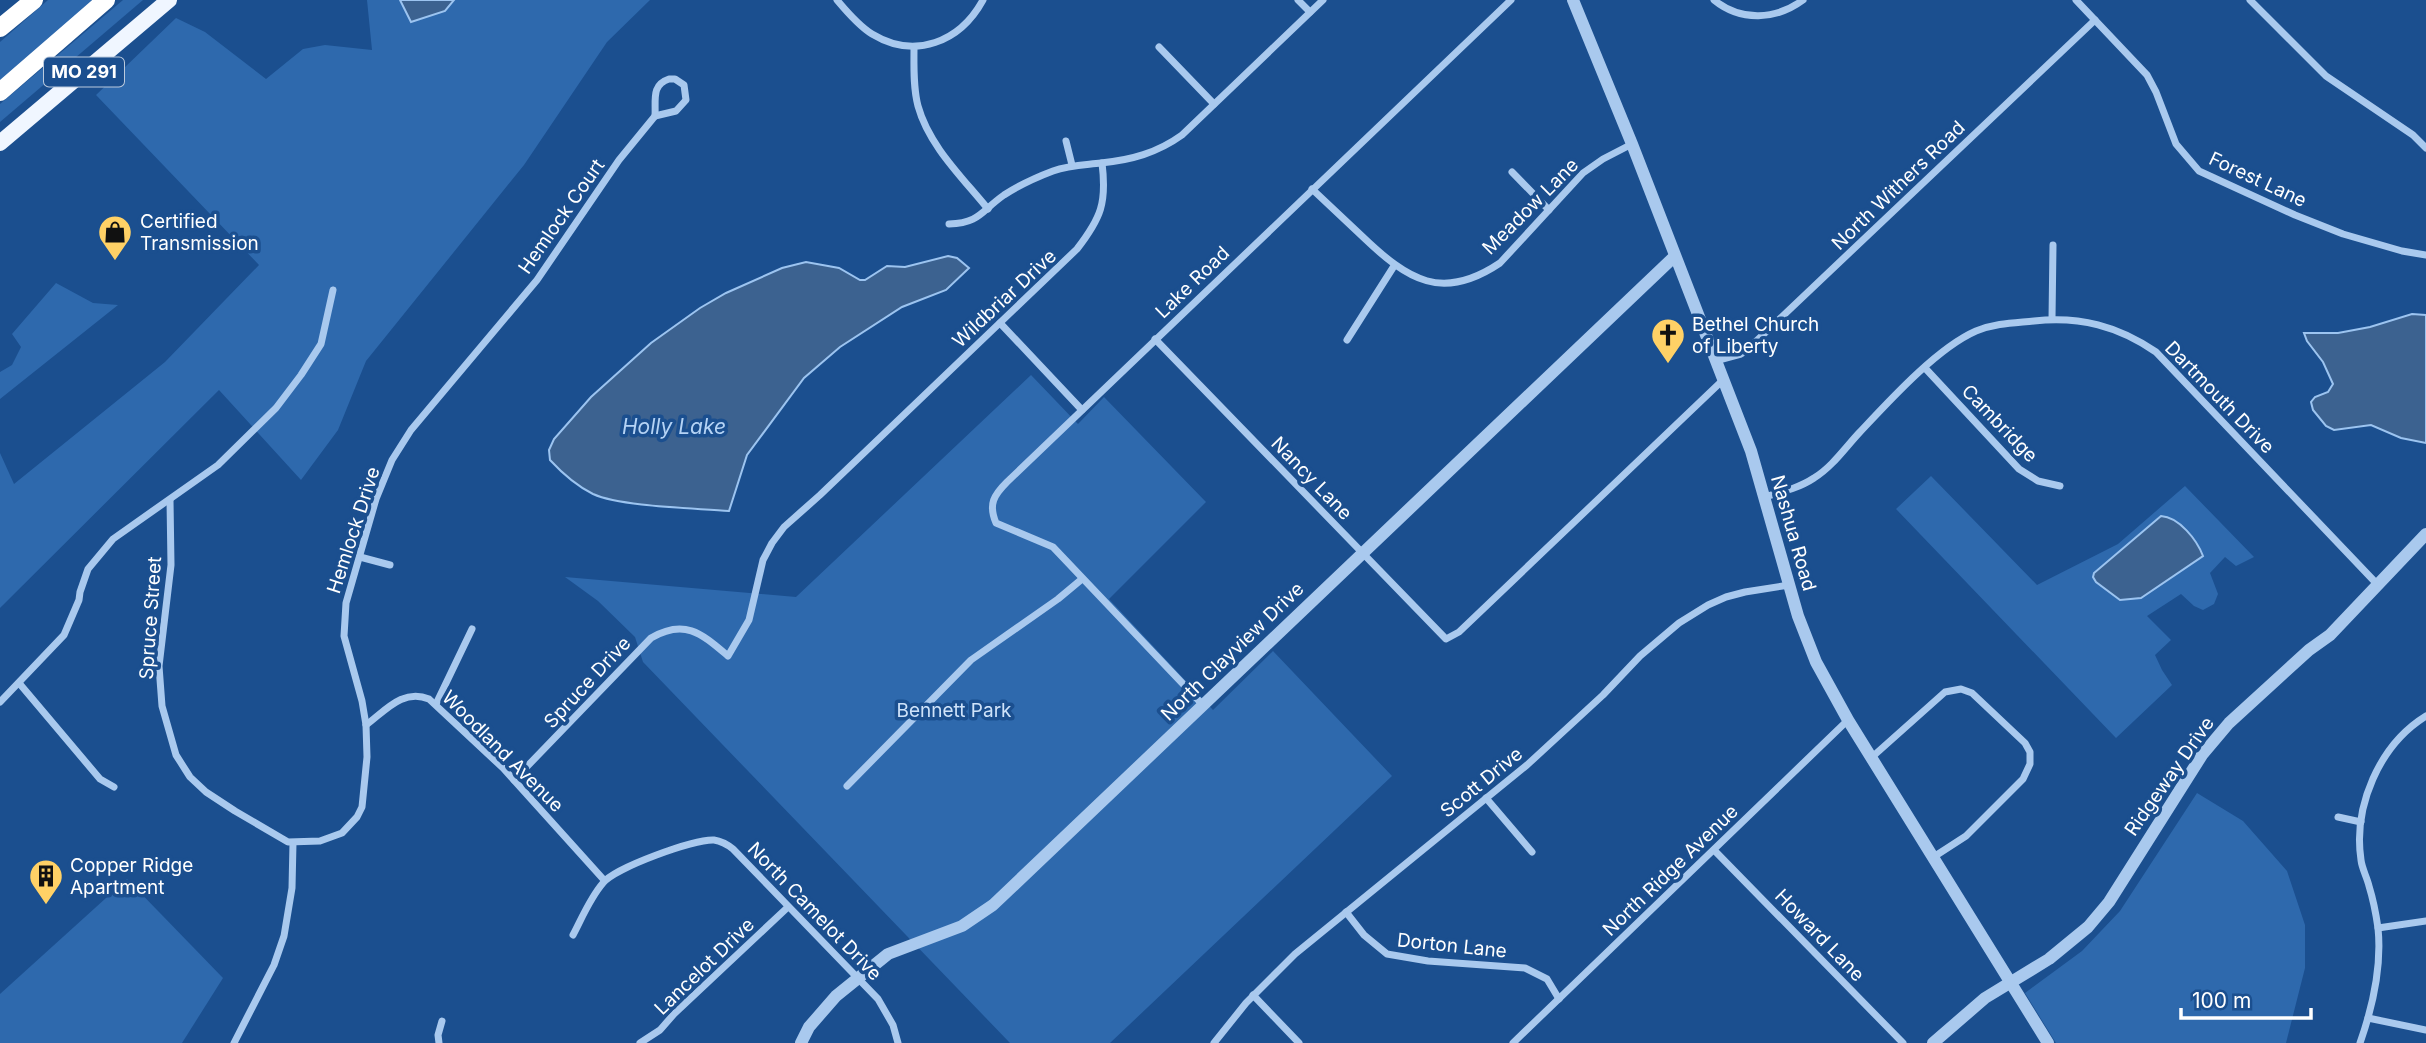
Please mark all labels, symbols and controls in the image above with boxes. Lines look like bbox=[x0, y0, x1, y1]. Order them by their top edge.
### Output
road number: MO 291 bbox=[44, 58, 124, 86]
street label: North Withers Road bbox=[1827, 116, 1970, 255]
street label: Forest Lane bbox=[2205, 147, 2310, 212]
street label: Meadow Lane bbox=[1478, 154, 1583, 259]
street label: Hemlock Court bbox=[513, 155, 609, 278]
place label: Certified Transmission bbox=[140, 210, 259, 255]
shop icon: Certified Transmission bbox=[96, 213, 134, 262]
street label: Lake Road bbox=[1151, 242, 1234, 323]
street label: Wildbriar Drive bbox=[948, 244, 1061, 352]
place label: Bethel Church of Liberty bbox=[1692, 313, 1819, 358]
church icon: Bethel Church of Liberty bbox=[1649, 316, 1687, 365]
street label: Dartmouth Drive bbox=[2160, 336, 2279, 458]
street label: Cambridge bbox=[1957, 380, 2042, 467]
water label: Holly Lake bbox=[622, 414, 726, 439]
street label: Nancy Lane bbox=[1266, 432, 1357, 525]
street label: Hemlock Drive bbox=[322, 464, 385, 596]
street label: Nashua Road bbox=[1766, 473, 1821, 594]
street label: Spruce Street bbox=[135, 556, 166, 680]
street label: North Clayview Drive bbox=[1156, 577, 1309, 725]
street label: Spruce Drive bbox=[539, 632, 636, 733]
street label: Woodland Avenue bbox=[437, 686, 568, 817]
park label: Bennett Park bbox=[896, 699, 1012, 722]
street label: Ridgeway Drive bbox=[2120, 712, 2219, 840]
street label: Scott Drive bbox=[1436, 742, 1527, 822]
street label: North Ridge Avenue bbox=[1598, 800, 1743, 941]
street label: North Camelot Drive bbox=[743, 838, 886, 985]
place label: Copper Ridge Apartment bbox=[70, 854, 193, 899]
building icon: Copper Ridge Apartment bbox=[27, 857, 65, 906]
street label: Howard Lane bbox=[1770, 885, 1869, 986]
street label: Lancelot Drive bbox=[650, 913, 759, 1020]
street label: Dorton Lane bbox=[1396, 928, 1508, 963]
scale bar bbox=[2181, 976, 2310, 1020]
text: 100 m bbox=[2192, 988, 2251, 1013]

